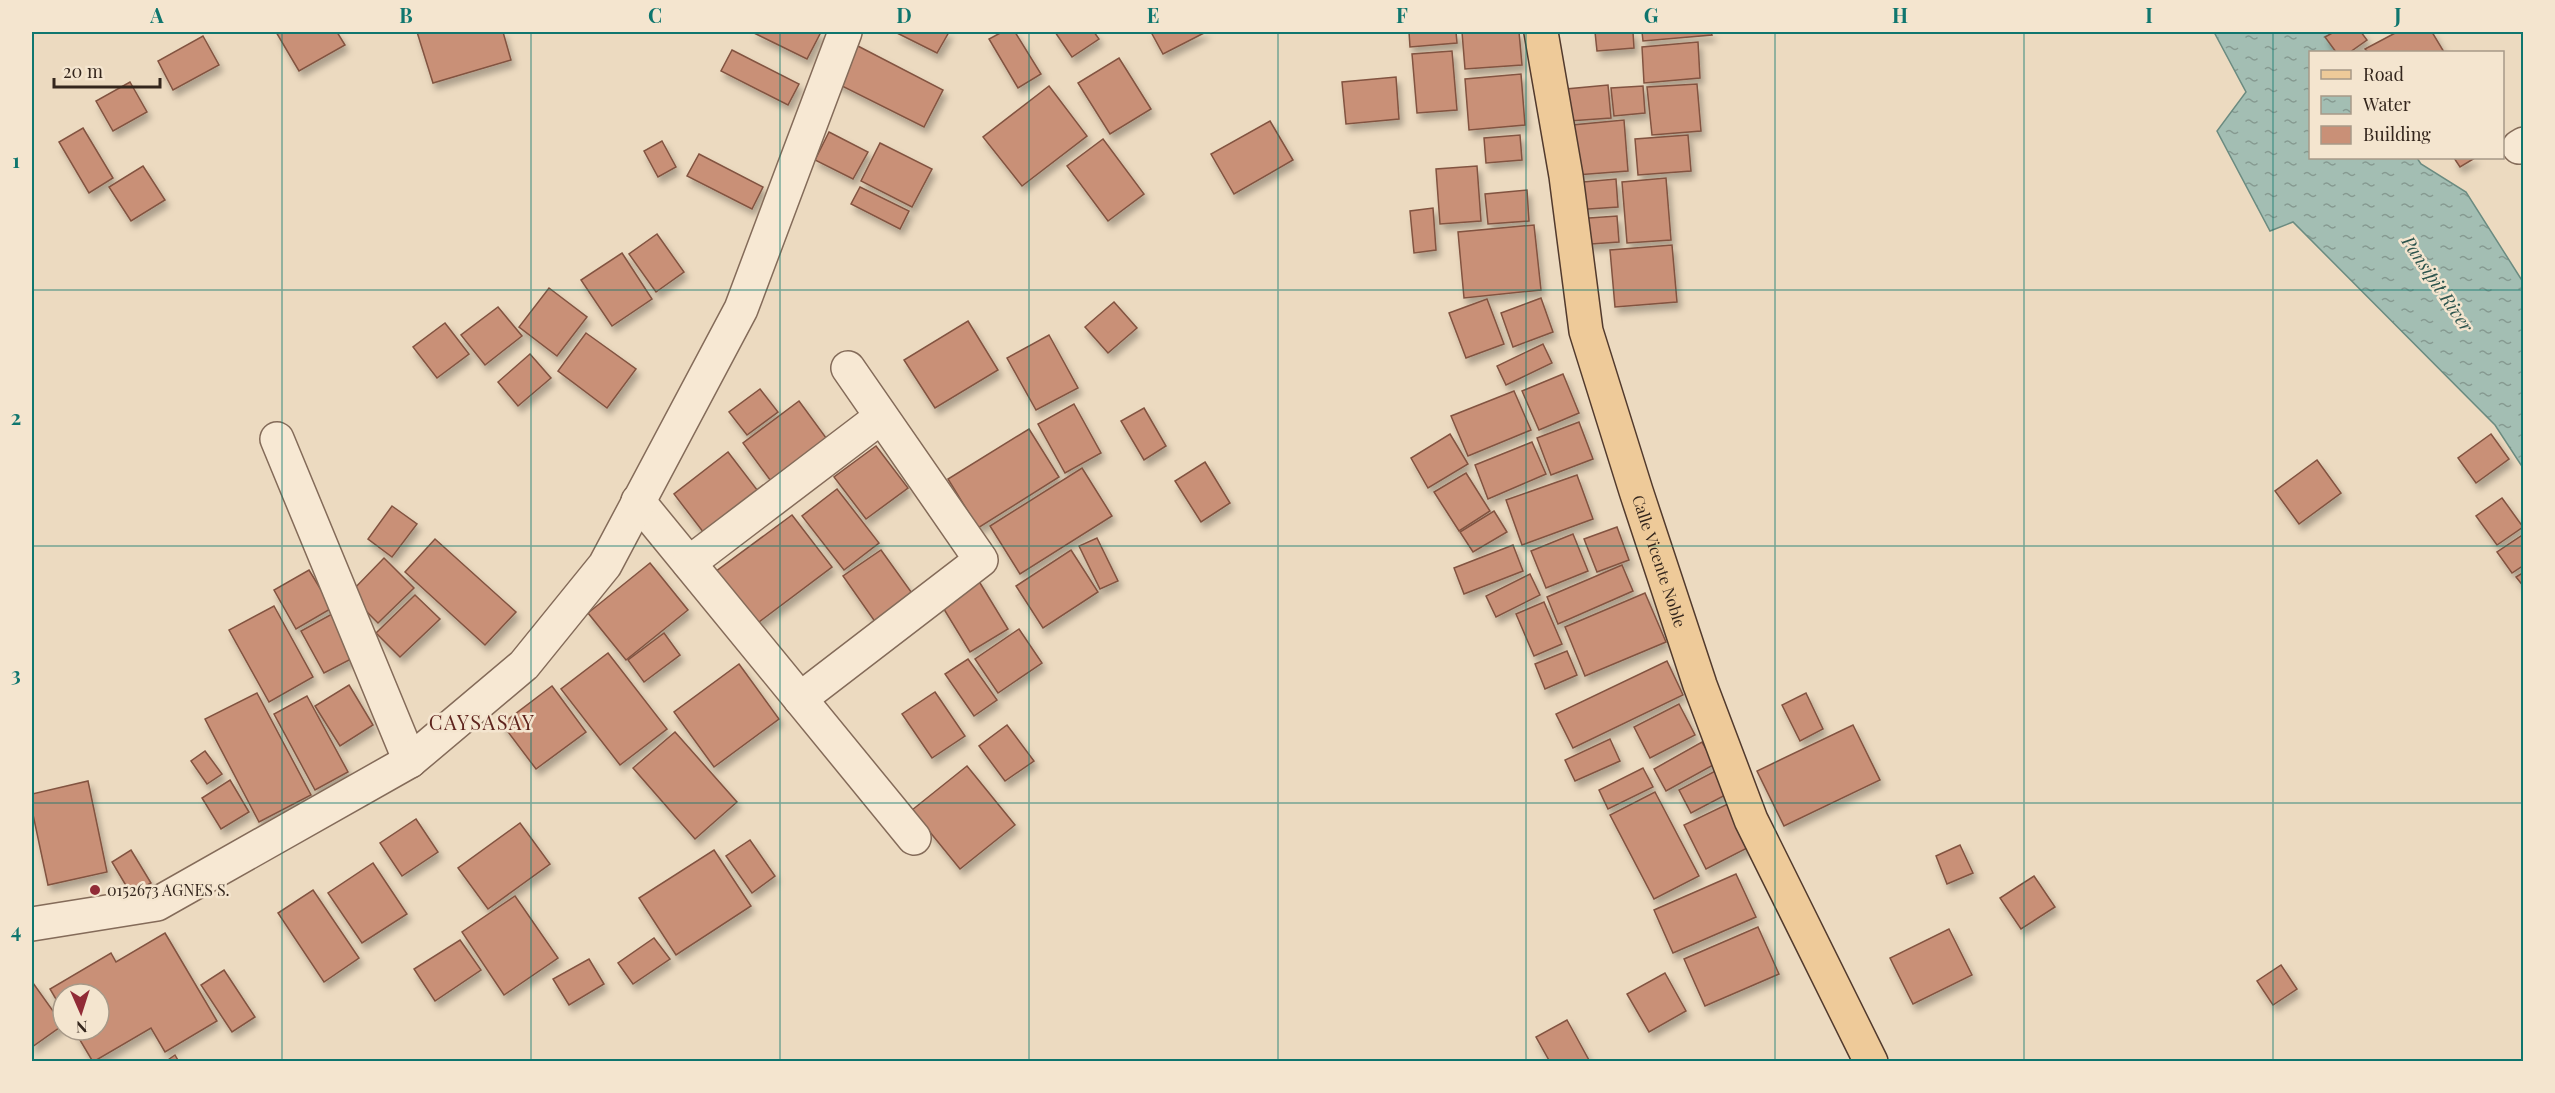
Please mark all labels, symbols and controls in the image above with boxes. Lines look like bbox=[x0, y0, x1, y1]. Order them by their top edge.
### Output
text: A bbox=[149, 1, 164, 28]
text: B bbox=[399, 1, 413, 28]
text: C bbox=[648, 1, 662, 28]
text: D bbox=[896, 1, 912, 28]
text: E bbox=[1147, 1, 1159, 28]
text: F bbox=[1396, 1, 1408, 28]
text: G bbox=[1644, 1, 1659, 28]
text: H bbox=[1892, 1, 1908, 28]
text: I bbox=[2145, 1, 2153, 28]
text: J bbox=[2393, 1, 2402, 28]
scale bar bbox=[54, 51, 160, 89]
legend bbox=[2309, 51, 2504, 159]
text: 20 m bbox=[63, 59, 103, 83]
text: Road bbox=[2363, 62, 2404, 86]
text: Water bbox=[2362, 92, 2411, 116]
text: Building bbox=[2363, 122, 2431, 146]
text: 1 bbox=[12, 146, 20, 173]
water label: Pansipit River bbox=[2396, 230, 2480, 337]
text: 2 bbox=[11, 403, 21, 430]
street label: Calle Vicente Noble bbox=[1628, 492, 1691, 630]
text: 3 bbox=[11, 660, 21, 687]
district label: CAYSASAY bbox=[429, 708, 535, 735]
place label: 0152673 AGNES S. bbox=[107, 879, 230, 900]
marker: 0152673 AGNES S. bbox=[88, 883, 102, 897]
text: 4 bbox=[11, 916, 21, 943]
north arrow bbox=[51, 982, 111, 1042]
text: N bbox=[75, 1017, 88, 1038]

